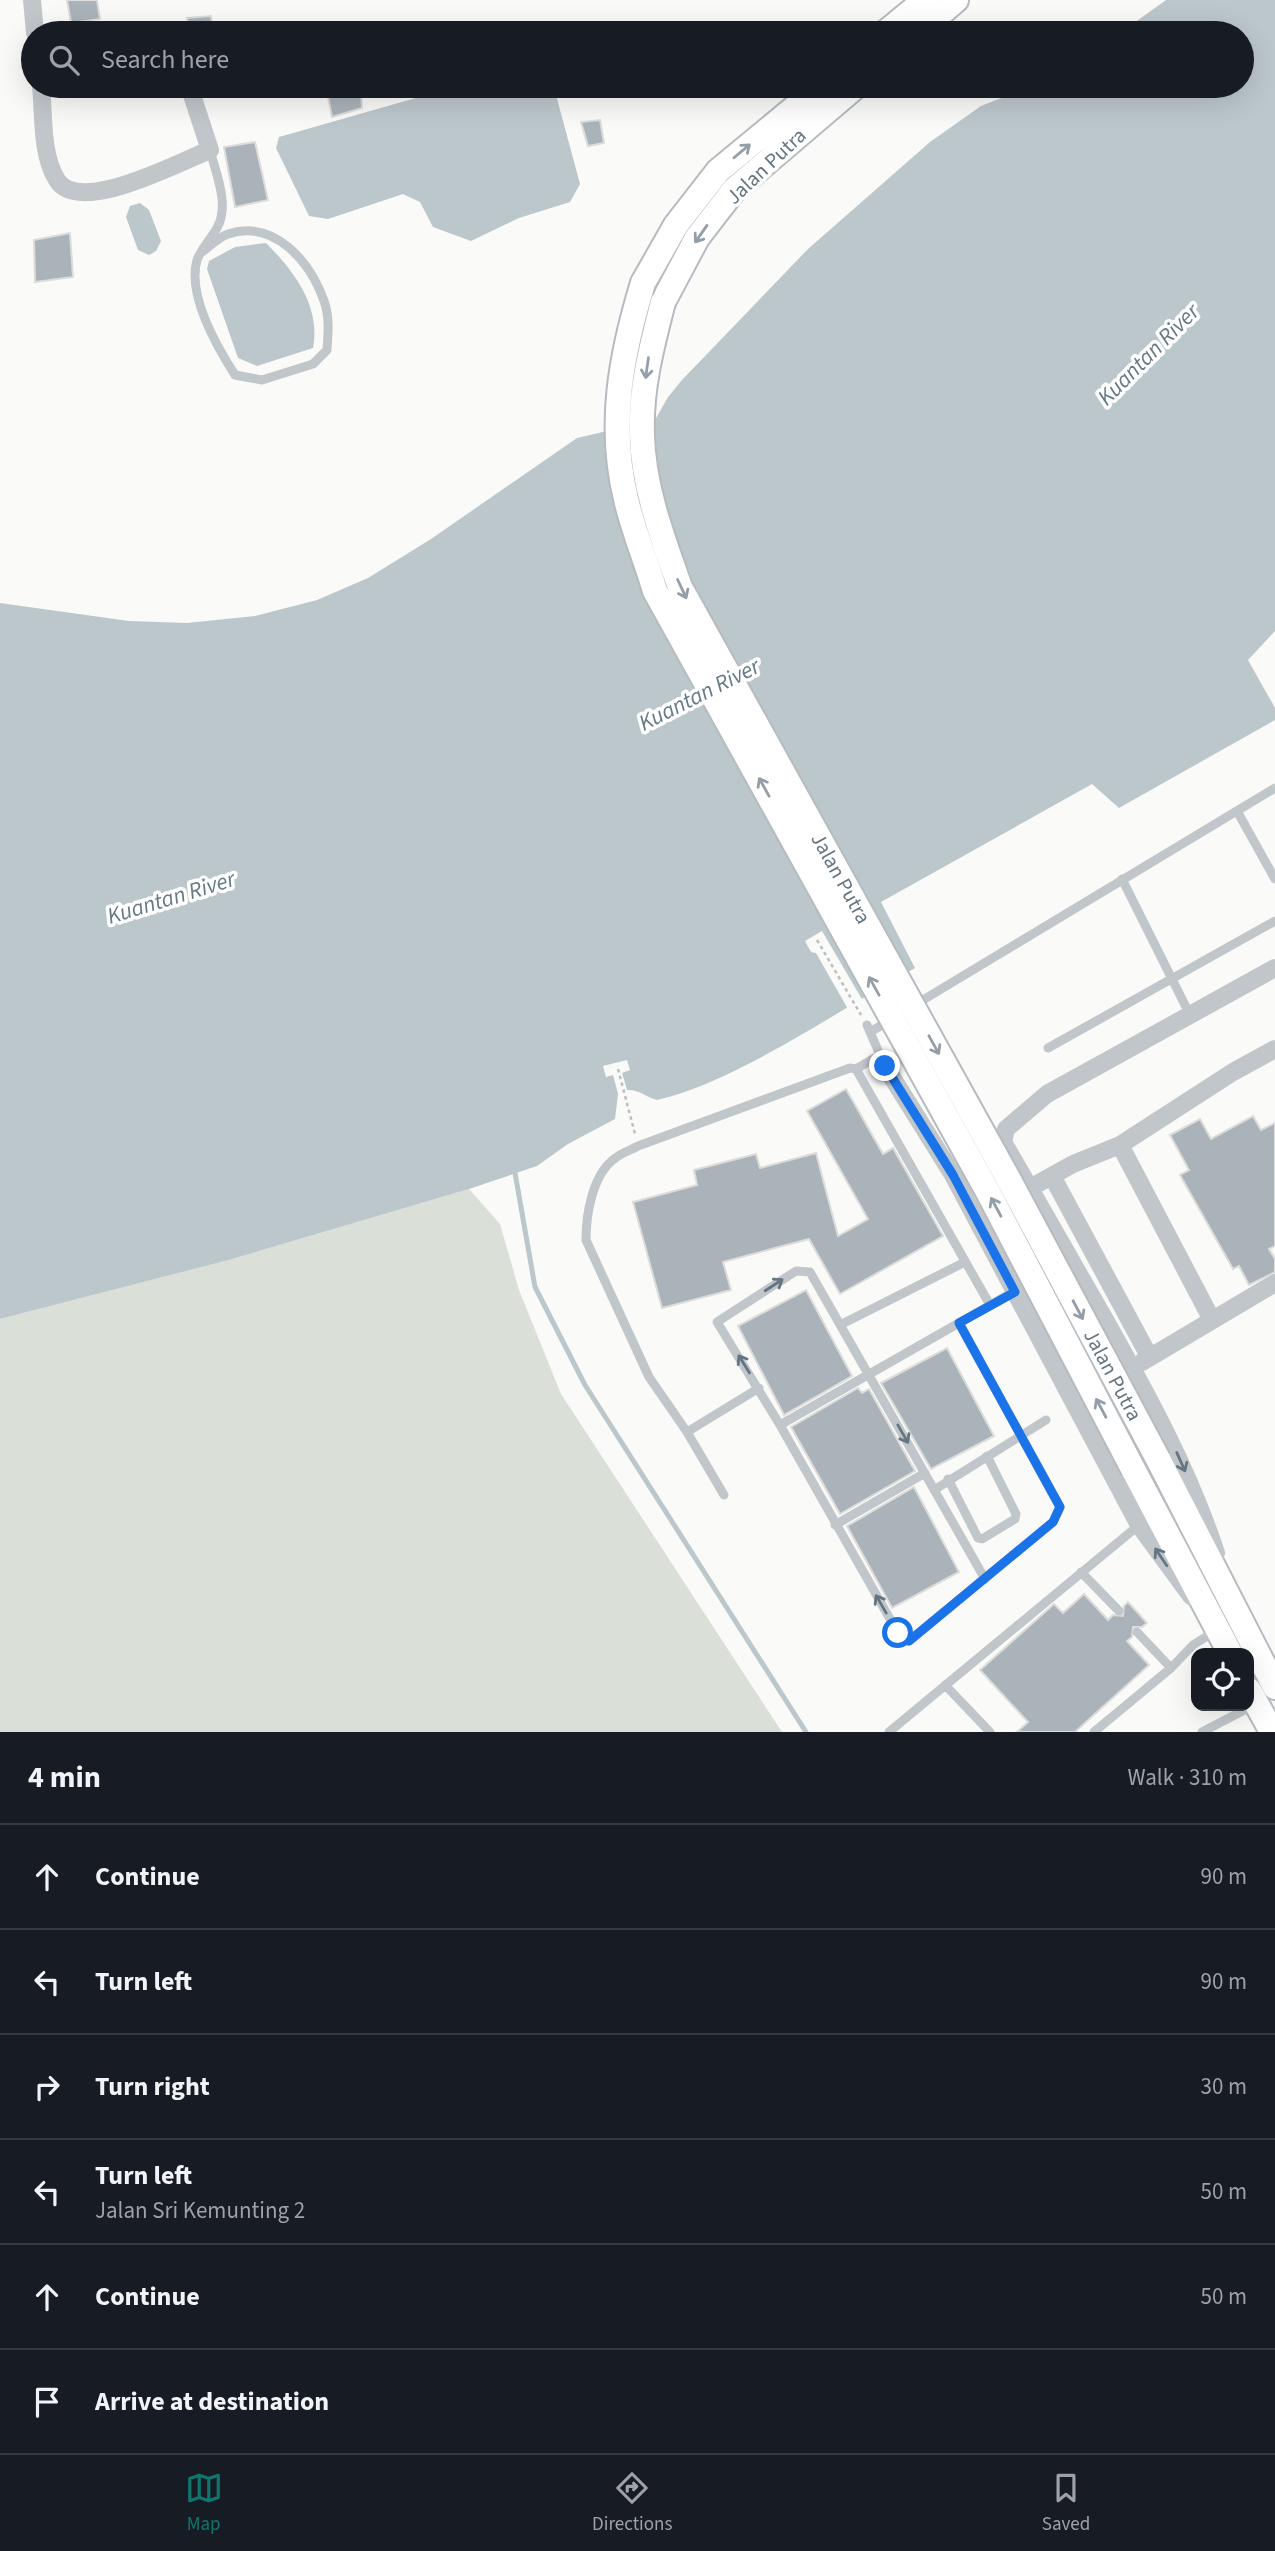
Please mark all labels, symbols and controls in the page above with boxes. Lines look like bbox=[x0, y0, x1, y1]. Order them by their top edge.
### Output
search box bbox=[21, 21, 1254, 98]
icon: search bbox=[45, 41, 83, 79]
text: Search here bbox=[101, 41, 229, 78]
street label: Jalan Putra bbox=[719, 121, 813, 211]
one-way arrow bbox=[732, 144, 750, 159]
one-way arrow bbox=[694, 224, 708, 243]
water label: Kuantan River bbox=[1090, 295, 1208, 413]
one-way arrow bbox=[641, 356, 654, 379]
one-way arrow bbox=[676, 578, 689, 599]
water label: Kuantan River bbox=[633, 649, 767, 739]
one-way arrow bbox=[757, 778, 771, 798]
street label: Jalan Putra bbox=[804, 827, 878, 929]
water label: Kuantan River bbox=[103, 862, 240, 933]
one-way arrow bbox=[867, 976, 880, 997]
one-way arrow bbox=[927, 1035, 941, 1055]
route end bbox=[869, 1050, 900, 1081]
one-way arrow bbox=[988, 1197, 1002, 1218]
one-way arrow bbox=[764, 1278, 784, 1292]
one-way arrow bbox=[1072, 1299, 1085, 1320]
street label: Jalan Putra bbox=[1076, 1324, 1150, 1426]
one-way arrow bbox=[736, 1355, 750, 1375]
one-way arrow bbox=[1094, 1399, 1108, 1419]
one-way arrow bbox=[896, 1424, 910, 1444]
one-way arrow bbox=[1175, 1451, 1188, 1473]
one-way arrow bbox=[1153, 1548, 1168, 1567]
one-way arrow bbox=[874, 1595, 888, 1615]
route start bbox=[882, 1617, 913, 1648]
map controls bbox=[1191, 1648, 1254, 1711]
button: locate bbox=[1191, 1648, 1254, 1711]
text: 4 min bbox=[28, 1756, 101, 1799]
text: Walk · 310 m bbox=[1128, 1761, 1247, 1794]
icon: ahead bbox=[28, 1858, 66, 1896]
text: Continue bbox=[95, 1858, 200, 1895]
text: 90 m bbox=[1200, 1860, 1247, 1893]
icon: left bbox=[28, 1963, 66, 2001]
text: Turn left bbox=[95, 1963, 192, 2000]
text: 90 m bbox=[1200, 1965, 1247, 1998]
icon: right bbox=[28, 2068, 66, 2106]
text: Turn right bbox=[95, 2068, 210, 2105]
text: 30 m bbox=[1200, 2070, 1247, 2103]
text: Turn left bbox=[95, 2157, 192, 2194]
icon: left bbox=[28, 2173, 66, 2211]
text: 50 m bbox=[1200, 2175, 1247, 2208]
text: Jalan Sri Kemunting 2 bbox=[95, 2194, 305, 2227]
icon: ahead bbox=[28, 2278, 66, 2316]
text: Continue bbox=[95, 2278, 200, 2315]
text: 50 m bbox=[1200, 2280, 1247, 2313]
icon: arrive bbox=[28, 2383, 66, 2421]
text: Arrive at destination bbox=[95, 2383, 329, 2420]
tab: Map bbox=[185, 2469, 223, 2538]
tab: Directions bbox=[592, 2469, 672, 2538]
tab: Saved bbox=[1042, 2469, 1090, 2538]

